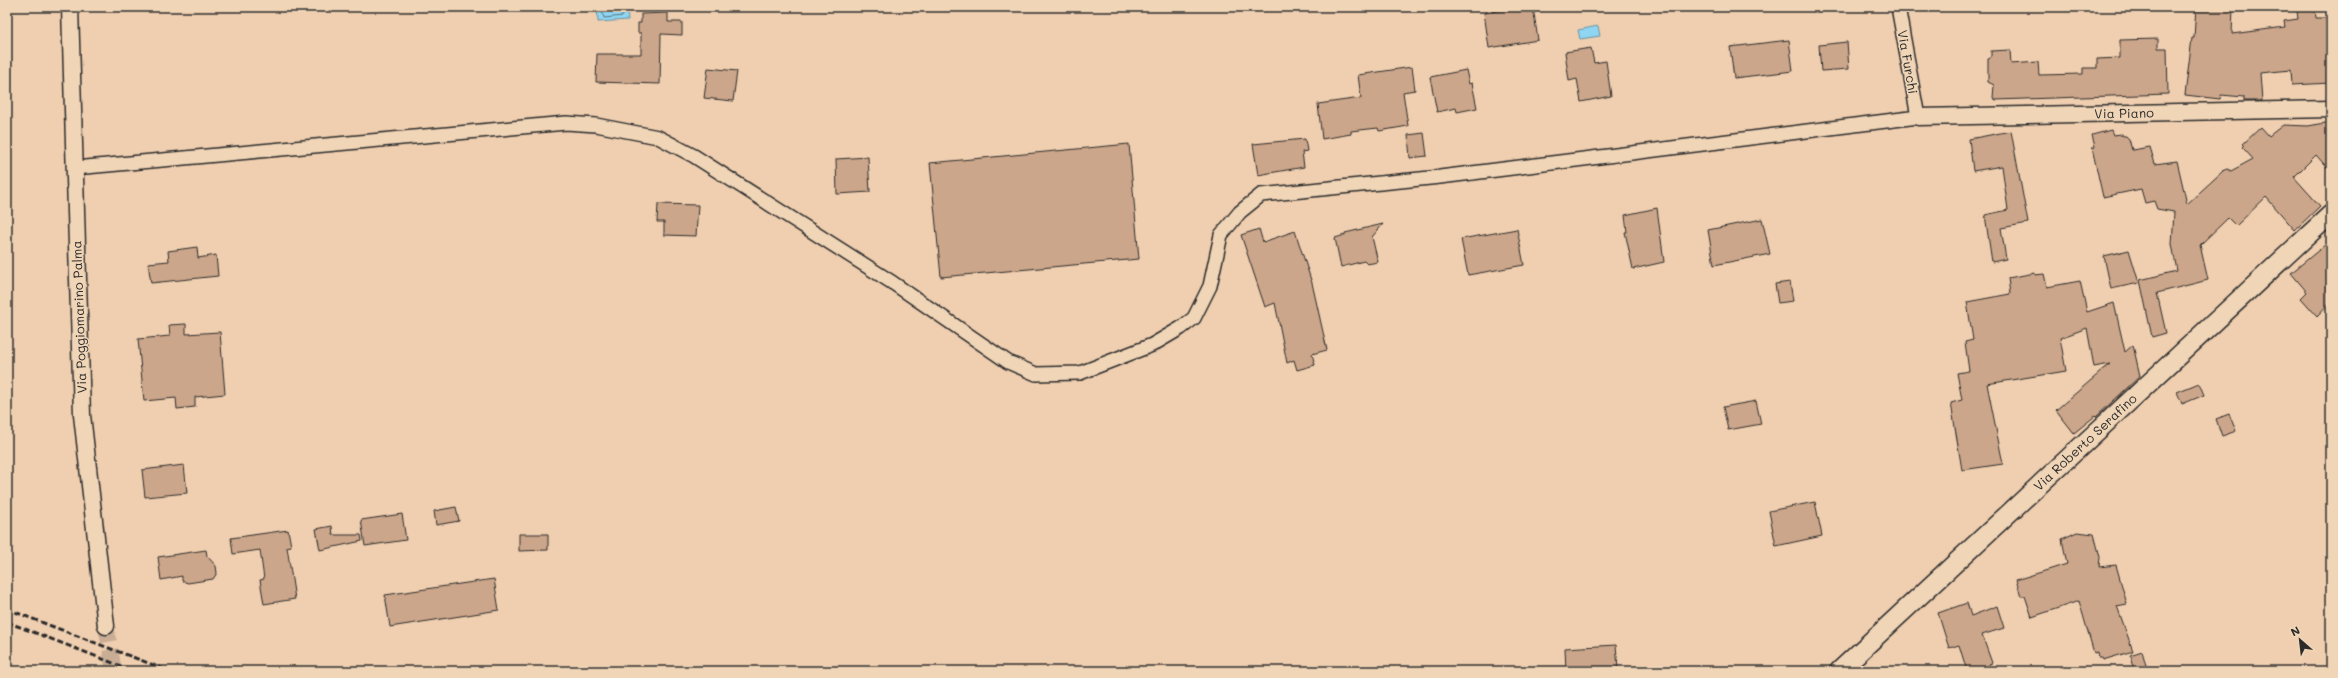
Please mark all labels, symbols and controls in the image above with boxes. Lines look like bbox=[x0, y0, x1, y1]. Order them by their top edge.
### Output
street label: Via Furchi bbox=[1895, 29, 1922, 95]
street label: Via Piano bbox=[2094, 103, 2154, 122]
street label: Via Poggiomarino Palma bbox=[67, 240, 90, 394]
street label: Via Roberto Serafino bbox=[2029, 389, 2140, 494]
north arrow bbox=[2280, 620, 2320, 660]
text: N bbox=[2288, 622, 2302, 639]

